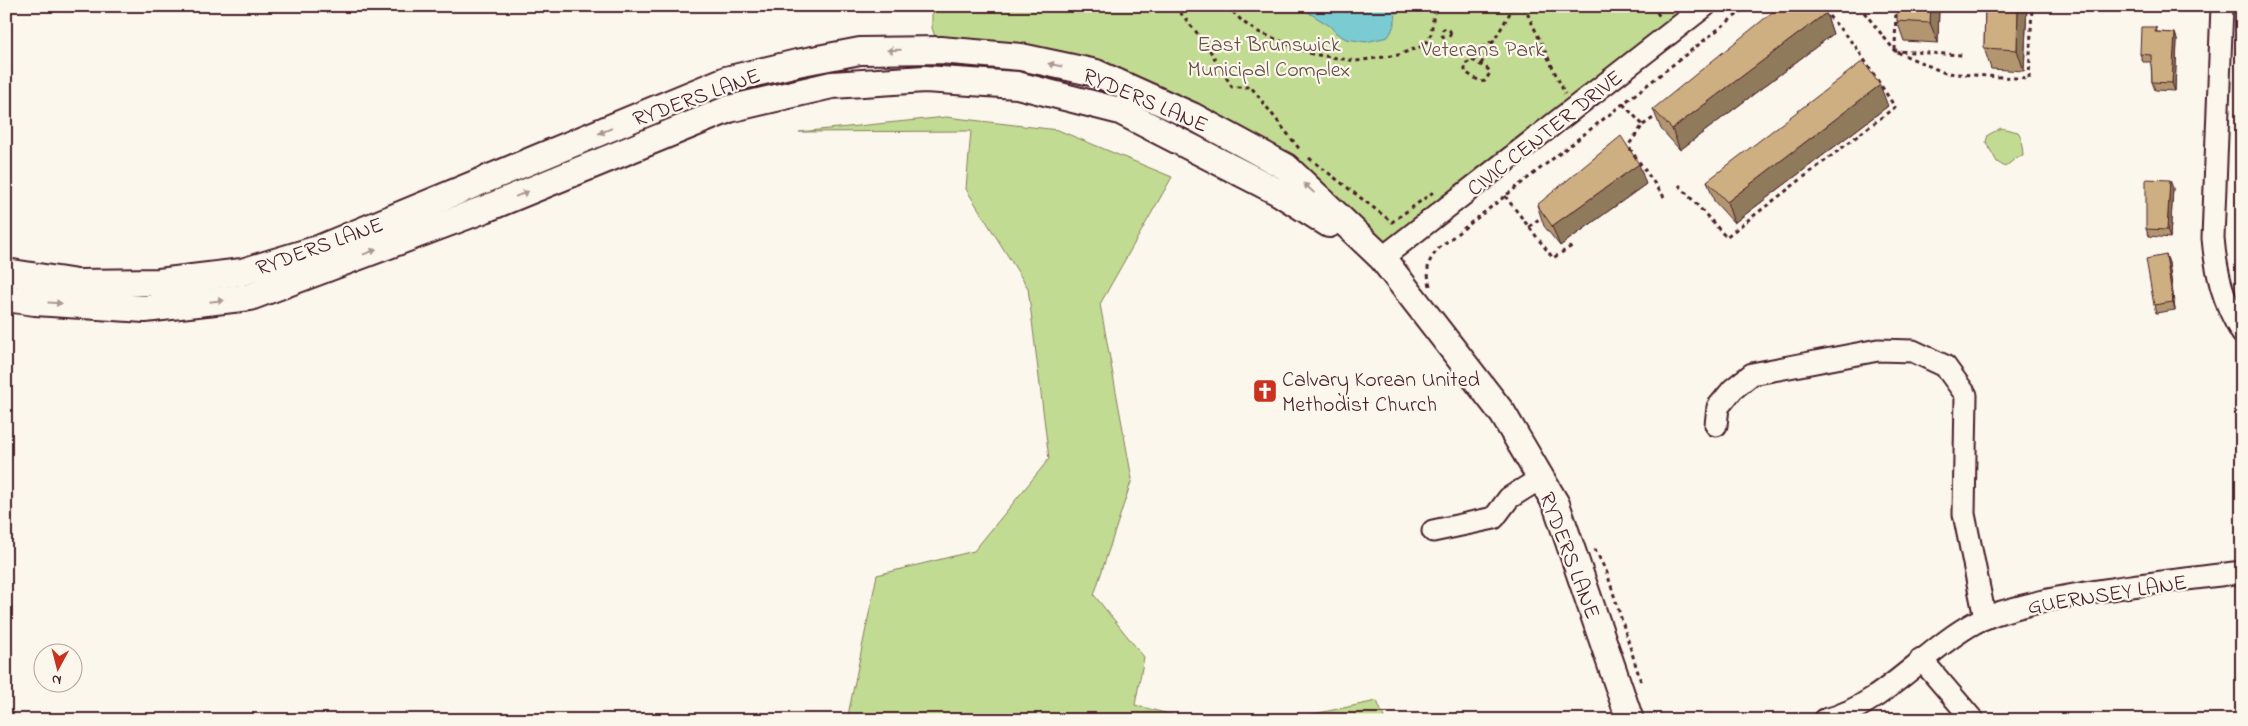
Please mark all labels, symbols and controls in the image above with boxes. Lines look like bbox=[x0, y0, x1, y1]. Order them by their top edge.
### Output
park label: East Brunswick Municipal Complex bbox=[1188, 30, 1351, 87]
park label: Veterans Park bbox=[1420, 35, 1545, 67]
one-way arrow bbox=[886, 46, 902, 54]
one-way arrow bbox=[1047, 60, 1063, 68]
street label: RYDERS LANE bbox=[629, 61, 765, 137]
street label: RYDERS LANE bbox=[1077, 61, 1212, 143]
street label: CIVIC CENTER DRIVE bbox=[1461, 63, 1631, 205]
one-way arrow bbox=[598, 127, 612, 135]
one-way arrow bbox=[1303, 182, 1315, 194]
one-way arrow bbox=[515, 190, 530, 198]
street label: RYDERS LANE bbox=[252, 210, 388, 286]
one-way arrow bbox=[363, 248, 378, 255]
one-way arrow bbox=[209, 297, 225, 305]
one-way arrow bbox=[47, 300, 63, 308]
place label: Calvary Korean United Methodist Church bbox=[1282, 365, 1480, 422]
church icon: Calvary Korean United Methodist Church bbox=[1252, 378, 1278, 404]
street label: RYDERS LANE bbox=[1529, 488, 1607, 624]
street label: GUERNSEY LANE bbox=[2025, 568, 2189, 624]
north arrow bbox=[32, 644, 82, 694]
text: N bbox=[51, 668, 63, 690]

